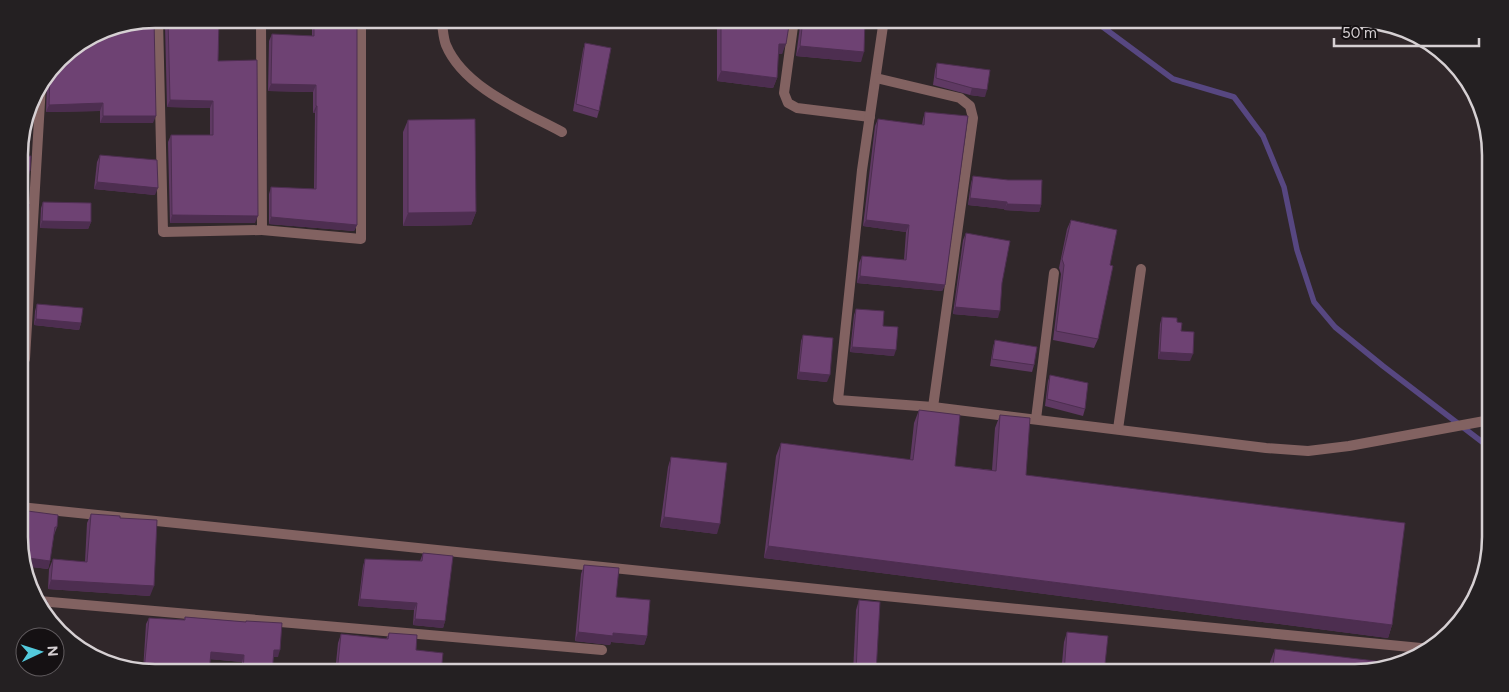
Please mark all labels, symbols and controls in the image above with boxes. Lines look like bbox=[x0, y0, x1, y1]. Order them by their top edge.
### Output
scale bar bbox=[1334, 15, 1479, 47]
text: 50 m bbox=[1342, 24, 1377, 42]
north arrow bbox=[15, 627, 65, 677]
text: N bbox=[44, 645, 61, 657]

